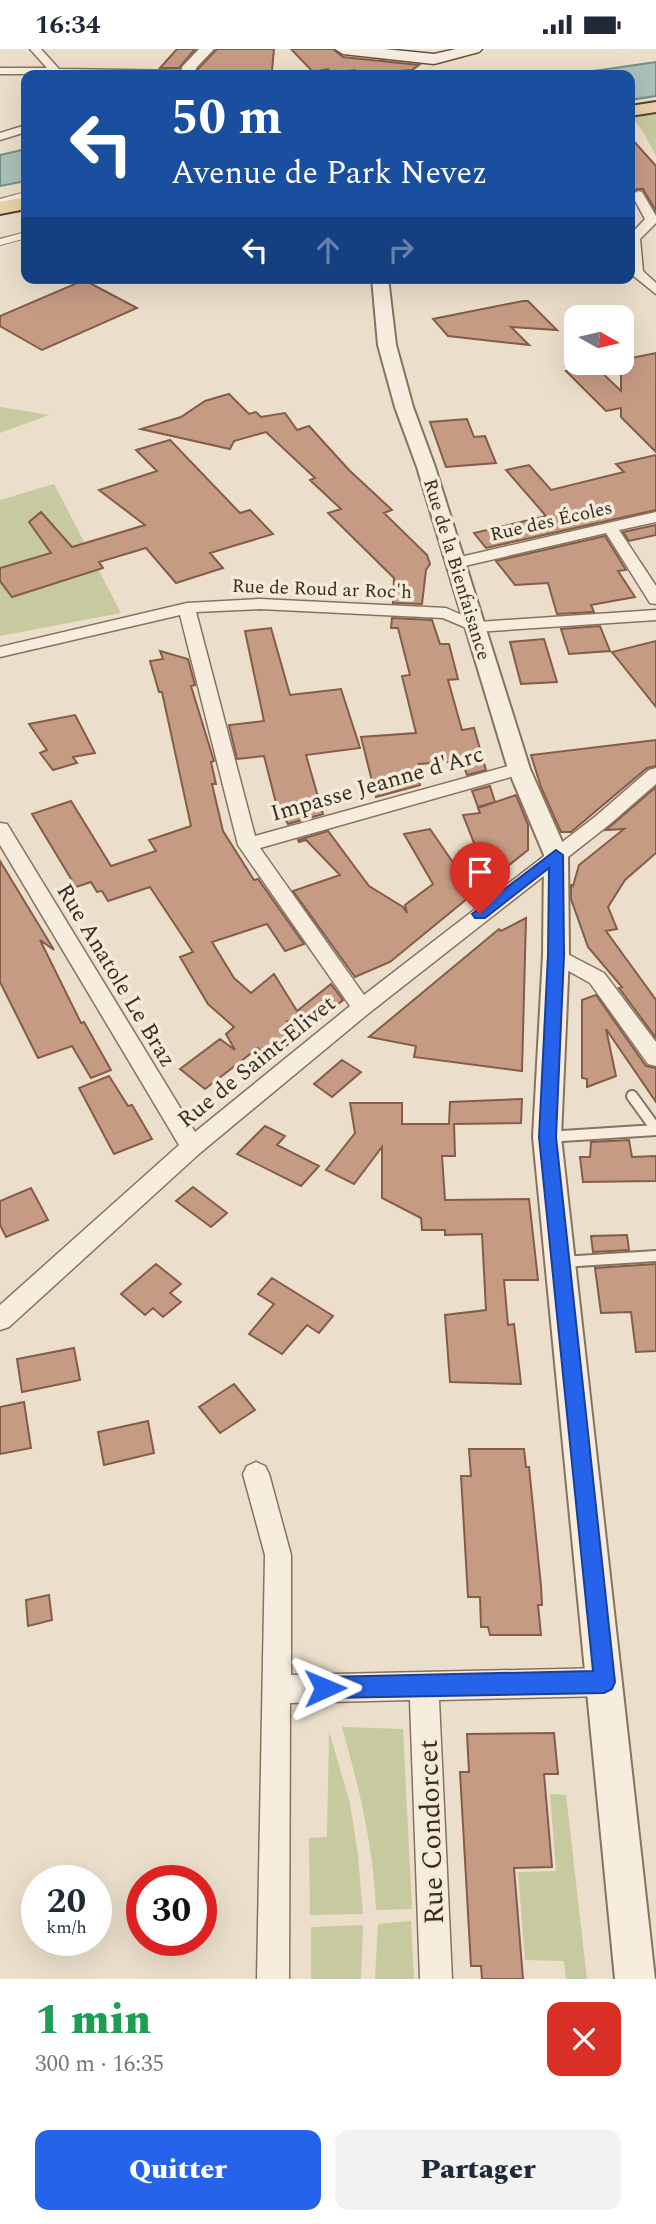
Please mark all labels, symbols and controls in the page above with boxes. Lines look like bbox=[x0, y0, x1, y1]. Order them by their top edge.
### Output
text: 16:34 bbox=[35, 5, 100, 45]
text: 50 m bbox=[171, 81, 282, 156]
icon: left bbox=[56, 98, 147, 189]
text: Avenue de Park Nevez bbox=[171, 149, 487, 198]
icon: left bbox=[236, 231, 274, 269]
icon: ahead bbox=[309, 231, 347, 269]
icon: right bbox=[382, 231, 420, 269]
north arrow bbox=[564, 305, 634, 375]
map controls bbox=[564, 305, 634, 375]
street label: Rue de la Bienfaisance bbox=[415, 475, 498, 664]
street label: Rue des Écoles bbox=[487, 493, 615, 550]
street label: Rue de Roud ar Roc'h bbox=[231, 572, 412, 607]
street label: Impasse Jeanne d'Arc bbox=[267, 737, 488, 832]
pin bbox=[450, 842, 510, 914]
icon: arrive bbox=[461, 853, 499, 891]
street label: Rue Anatole Le Braz bbox=[47, 877, 185, 1074]
street label: Rue de Saint-Elivet bbox=[170, 987, 344, 1137]
position arrow bbox=[288, 1651, 362, 1725]
street label: Rue Condorcet bbox=[407, 1739, 456, 1925]
speed limit sign: 30 bbox=[126, 1865, 217, 1956]
text: 20 bbox=[47, 1875, 86, 1928]
text: km/h bbox=[46, 1914, 87, 1941]
text: 1 min bbox=[35, 1989, 151, 2052]
button: close bbox=[547, 2002, 621, 2076]
text: 300 m · 16:35 bbox=[35, 2047, 164, 2082]
button: Quitter bbox=[35, 2130, 321, 2210]
button: Partager bbox=[335, 2130, 621, 2210]

